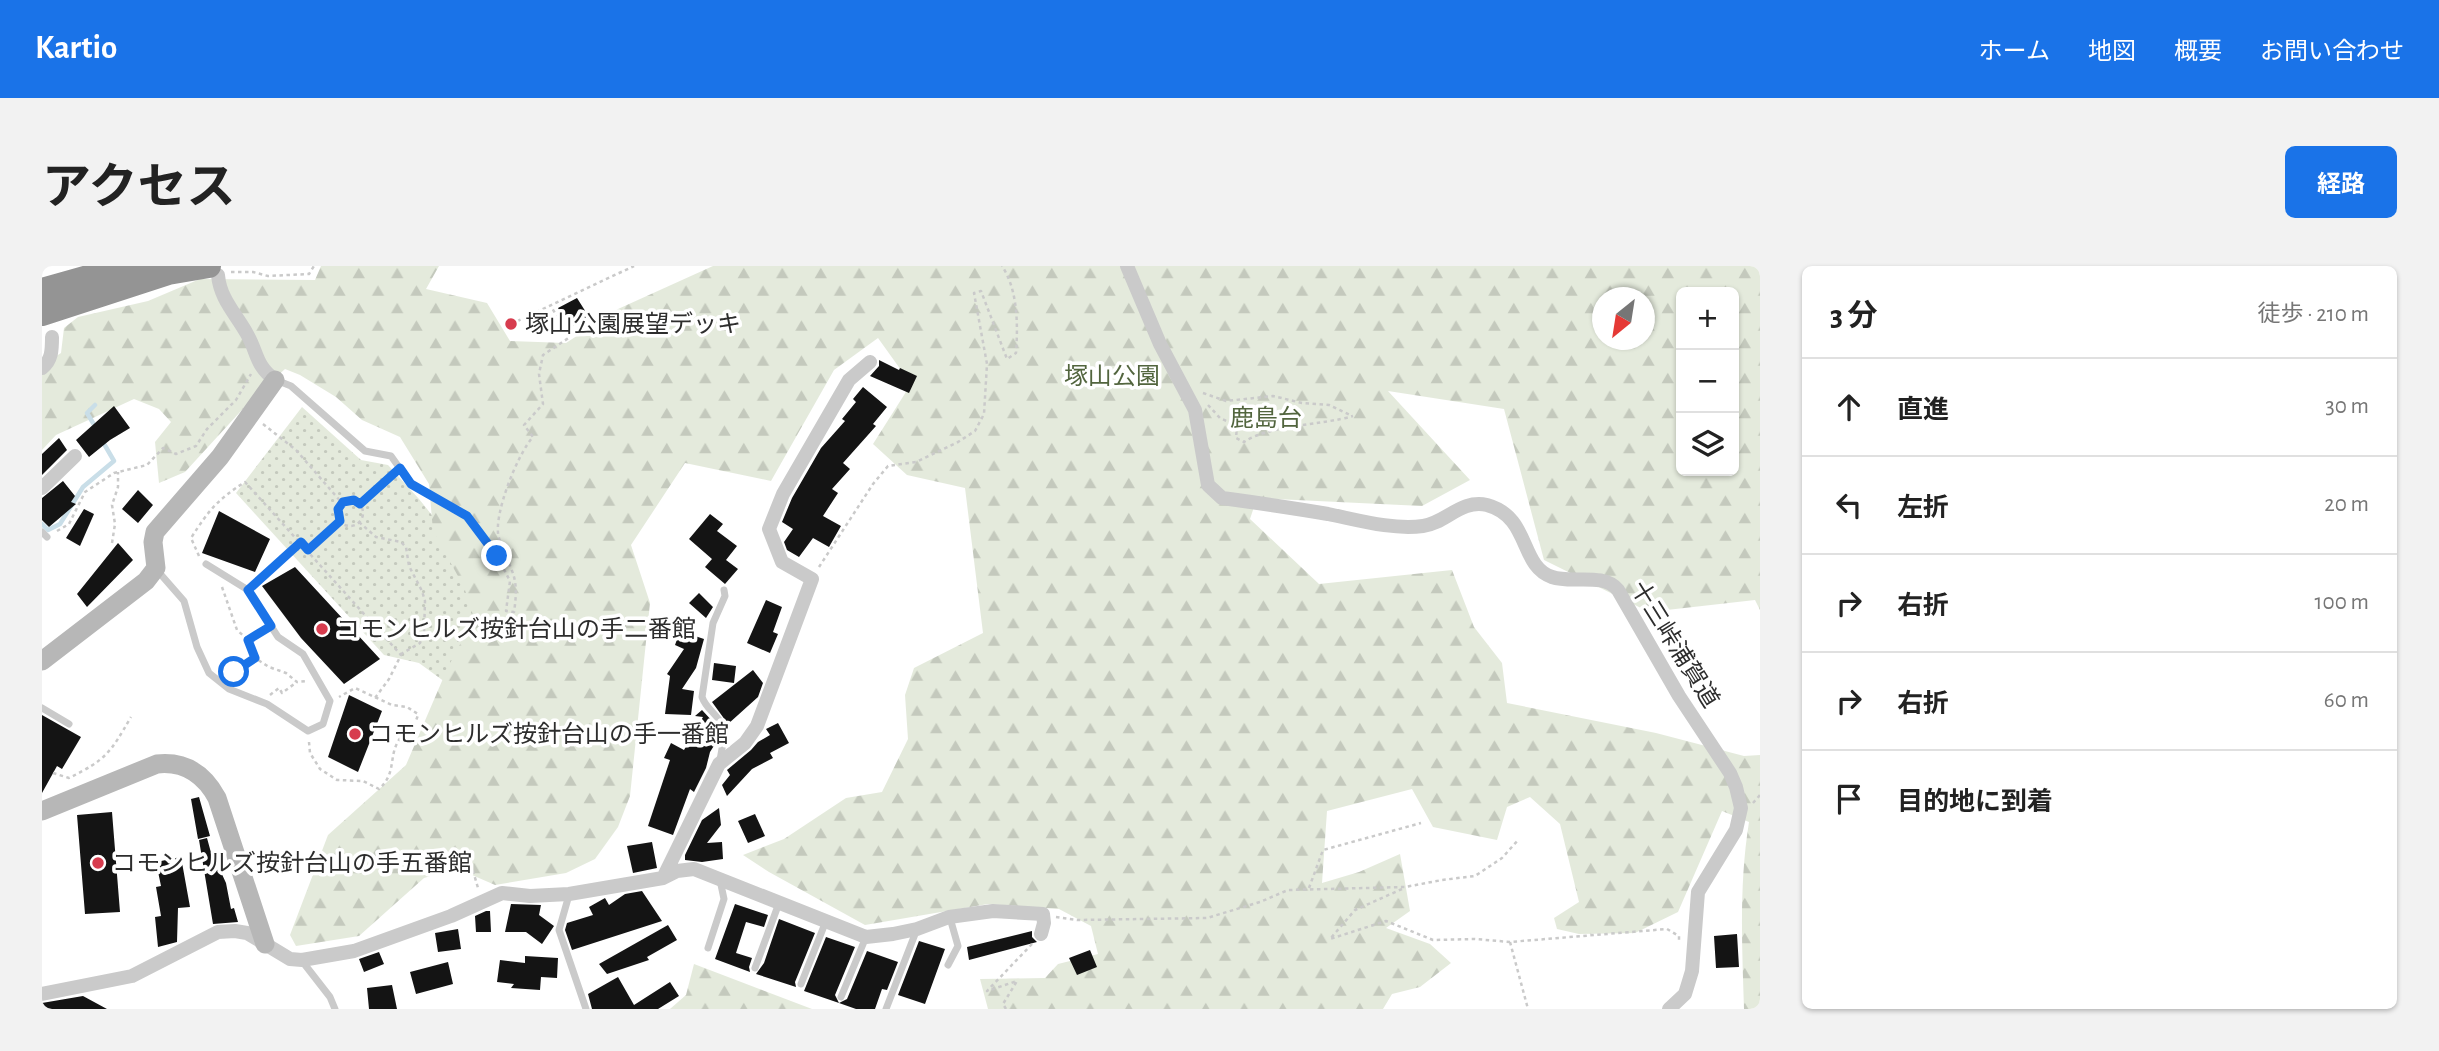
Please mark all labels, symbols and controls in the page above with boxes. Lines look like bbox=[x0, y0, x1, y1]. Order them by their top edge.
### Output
text: Kartio bbox=[35, 32, 117, 65]
text: ホーム bbox=[1979, 40, 2050, 64]
text: 地図 bbox=[2088, 40, 2136, 64]
text: 概要 bbox=[2174, 40, 2222, 64]
text: お問い合わせ bbox=[2260, 40, 2404, 64]
button: 経路 bbox=[2285, 146, 2397, 218]
text: アクセス bbox=[42, 164, 236, 213]
north arrow bbox=[1592, 287, 1655, 350]
map controls bbox=[1676, 287, 1739, 476]
button: + bbox=[1676, 287, 1739, 350]
text: 3 分 bbox=[1830, 301, 1877, 331]
text: 徒歩 · 210 m bbox=[2257, 303, 2369, 326]
place label: 塚山公園展望デッキ bbox=[525, 311, 741, 337]
marker: 塚山公園展望デッキ bbox=[503, 316, 519, 332]
button: − bbox=[1676, 350, 1739, 413]
park label: 塚山公園 bbox=[1064, 363, 1160, 389]
icon: ahead bbox=[1830, 388, 1868, 426]
text: 30 m bbox=[2325, 395, 2369, 418]
text: 直進 bbox=[1897, 397, 1949, 423]
park label: 鹿島台 bbox=[1230, 405, 1302, 431]
button: layers bbox=[1676, 413, 1739, 476]
icon: left bbox=[1830, 486, 1868, 524]
text: 20 m bbox=[2324, 493, 2369, 516]
text: 左折 bbox=[1897, 495, 1949, 521]
route end bbox=[481, 540, 512, 571]
street label: 十三峠浦賀道 bbox=[1626, 576, 1724, 712]
icon: right bbox=[1830, 584, 1868, 622]
text: 100 m bbox=[2315, 591, 2369, 614]
text: 右折 bbox=[1897, 593, 1949, 619]
place label: コモンヒルズ按針台山の手二番館 bbox=[336, 616, 696, 642]
marker: コモンヒルズ按針台山の手二番館 bbox=[314, 621, 330, 637]
route start bbox=[218, 656, 249, 687]
icon: right bbox=[1830, 682, 1868, 720]
text: 60 m bbox=[2324, 689, 2369, 712]
text: 右折 bbox=[1897, 691, 1949, 717]
place label: コモンヒルズ按針台山の手一番館 bbox=[369, 721, 729, 747]
marker: コモンヒルズ按針台山の手一番館 bbox=[347, 726, 363, 742]
icon: arrive bbox=[1830, 780, 1868, 818]
text: 目的地に到着 bbox=[1897, 789, 2053, 815]
place label: コモンヒルズ按針台山の手五番館 bbox=[112, 850, 472, 876]
marker: コモンヒルズ按針台山の手五番館 bbox=[90, 855, 106, 871]

